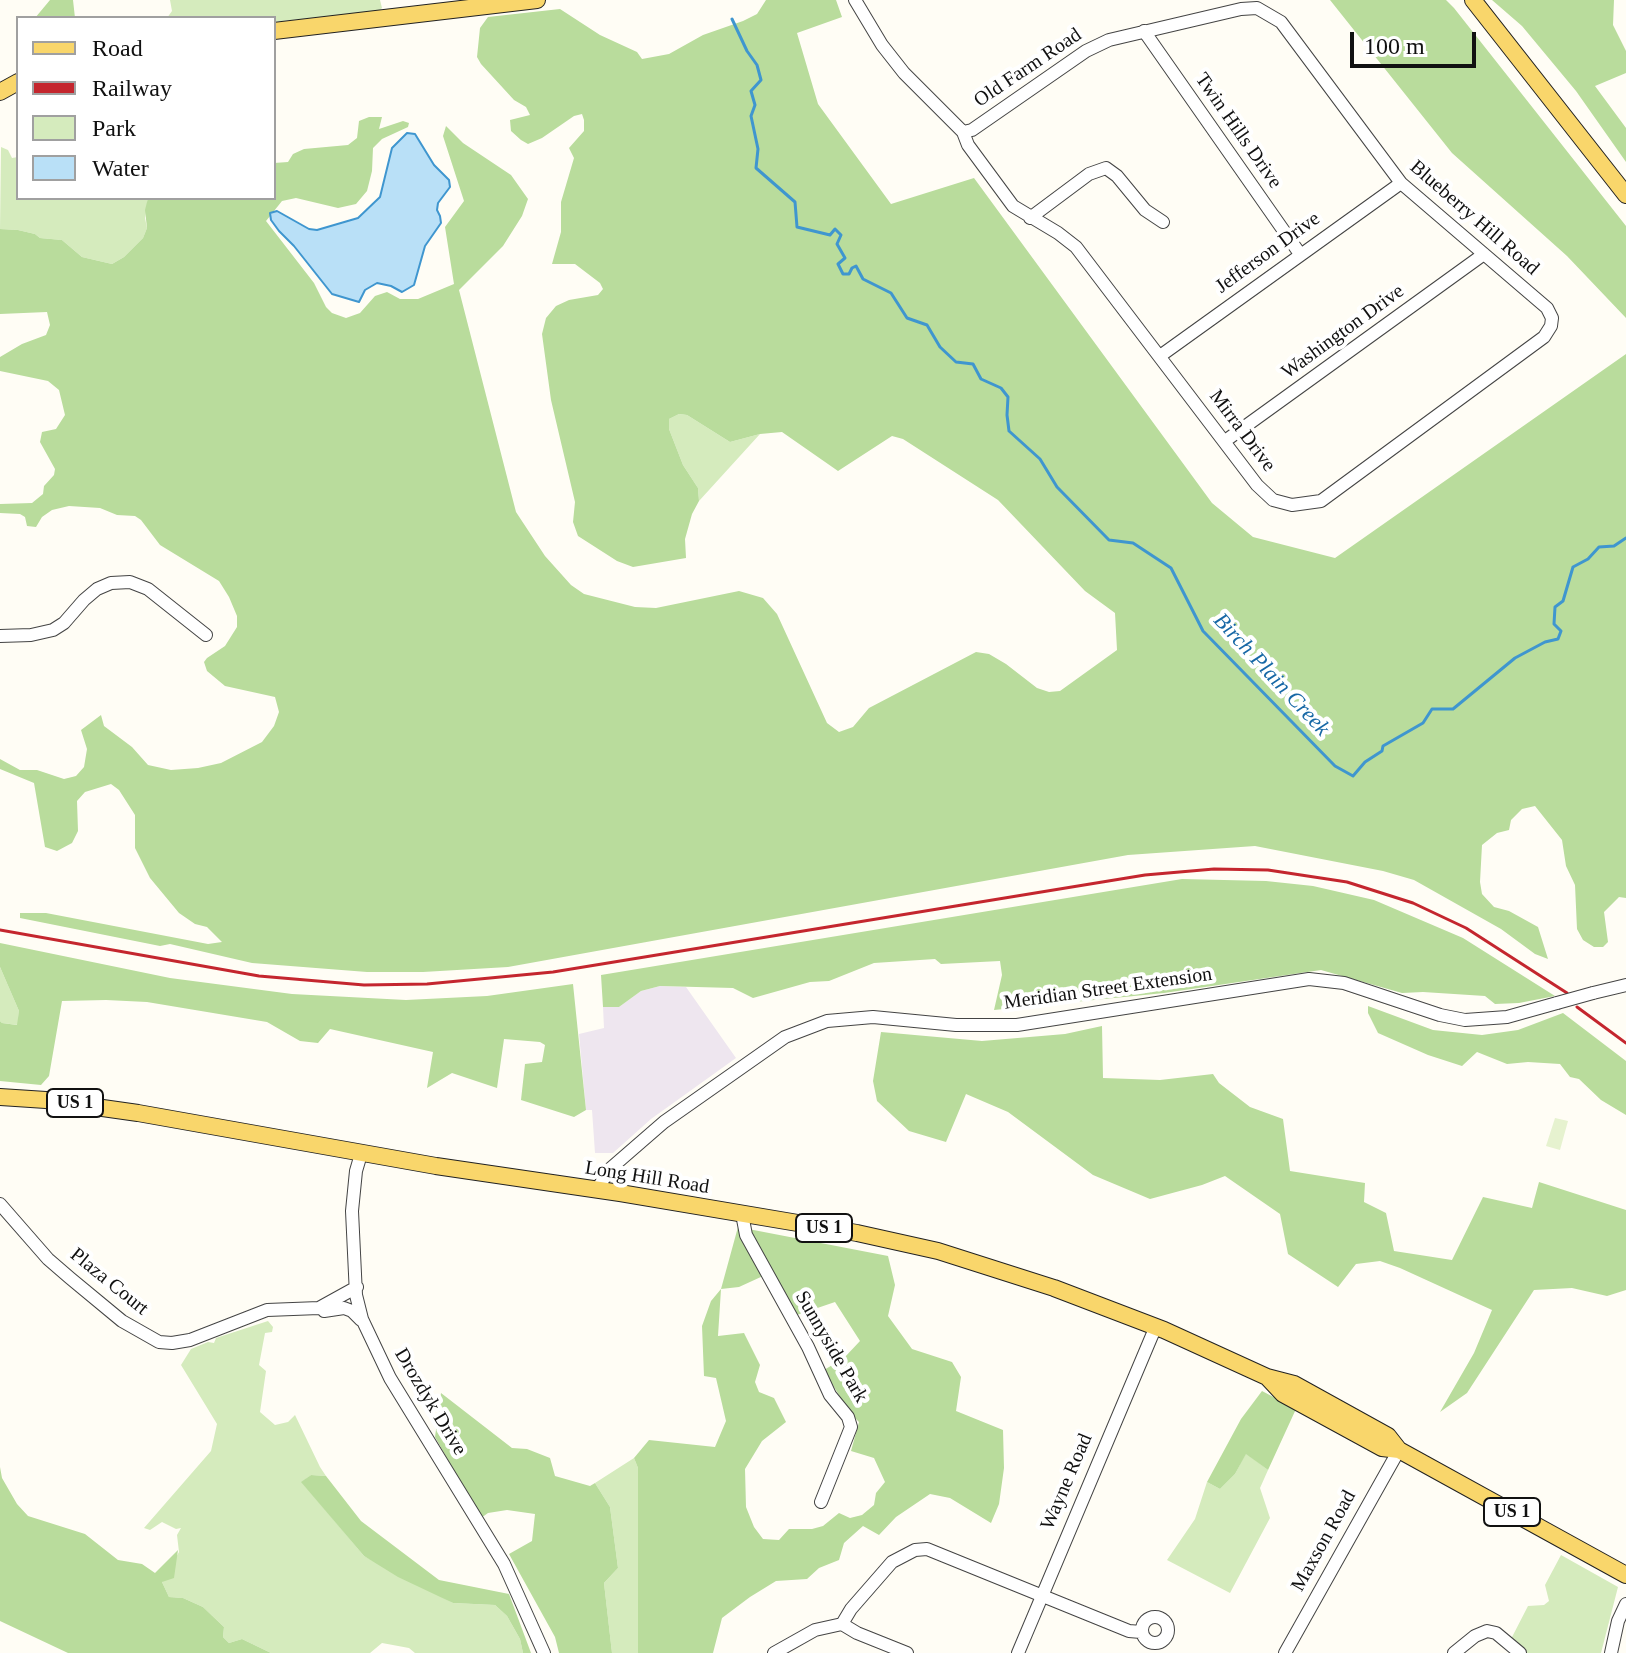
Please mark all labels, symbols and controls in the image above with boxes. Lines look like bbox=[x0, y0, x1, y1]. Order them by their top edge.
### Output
legend bbox=[16, 16, 276, 200]
scale bar bbox=[1354, 16, 1480, 66]
street label: Old Farm Road bbox=[970, 23, 1086, 113]
text: 100 m bbox=[1364, 33, 1425, 59]
text: Road bbox=[92, 35, 143, 61]
street label: Twin Hills Drive bbox=[1189, 69, 1287, 193]
text: Railway bbox=[92, 75, 172, 101]
text: Park bbox=[92, 115, 136, 141]
text: Water bbox=[92, 155, 149, 181]
street label: Blueberry Hill Road bbox=[1405, 155, 1543, 281]
street label: Jefferson Drive bbox=[1211, 207, 1325, 299]
street label: Washington Drive bbox=[1277, 280, 1409, 384]
street label: Mirra Drive bbox=[1204, 385, 1280, 477]
water label: Birch Plain Creek bbox=[1207, 608, 1335, 742]
street label: Meridian Street Extension bbox=[1002, 963, 1214, 1015]
road number: US 1 bbox=[47, 1089, 103, 1117]
street label: Long Hill Road bbox=[583, 1156, 711, 1200]
road number: US 1 bbox=[796, 1214, 852, 1242]
street label: Plaza Court bbox=[65, 1243, 153, 1321]
street label: Sunnyside Park bbox=[789, 1287, 873, 1407]
street label: Drozdyk Drive bbox=[389, 1344, 471, 1460]
street label: Wayne Road bbox=[1036, 1430, 1098, 1534]
street label: Maxson Road bbox=[1286, 1486, 1362, 1596]
road number: US 1 bbox=[1484, 1498, 1540, 1526]

